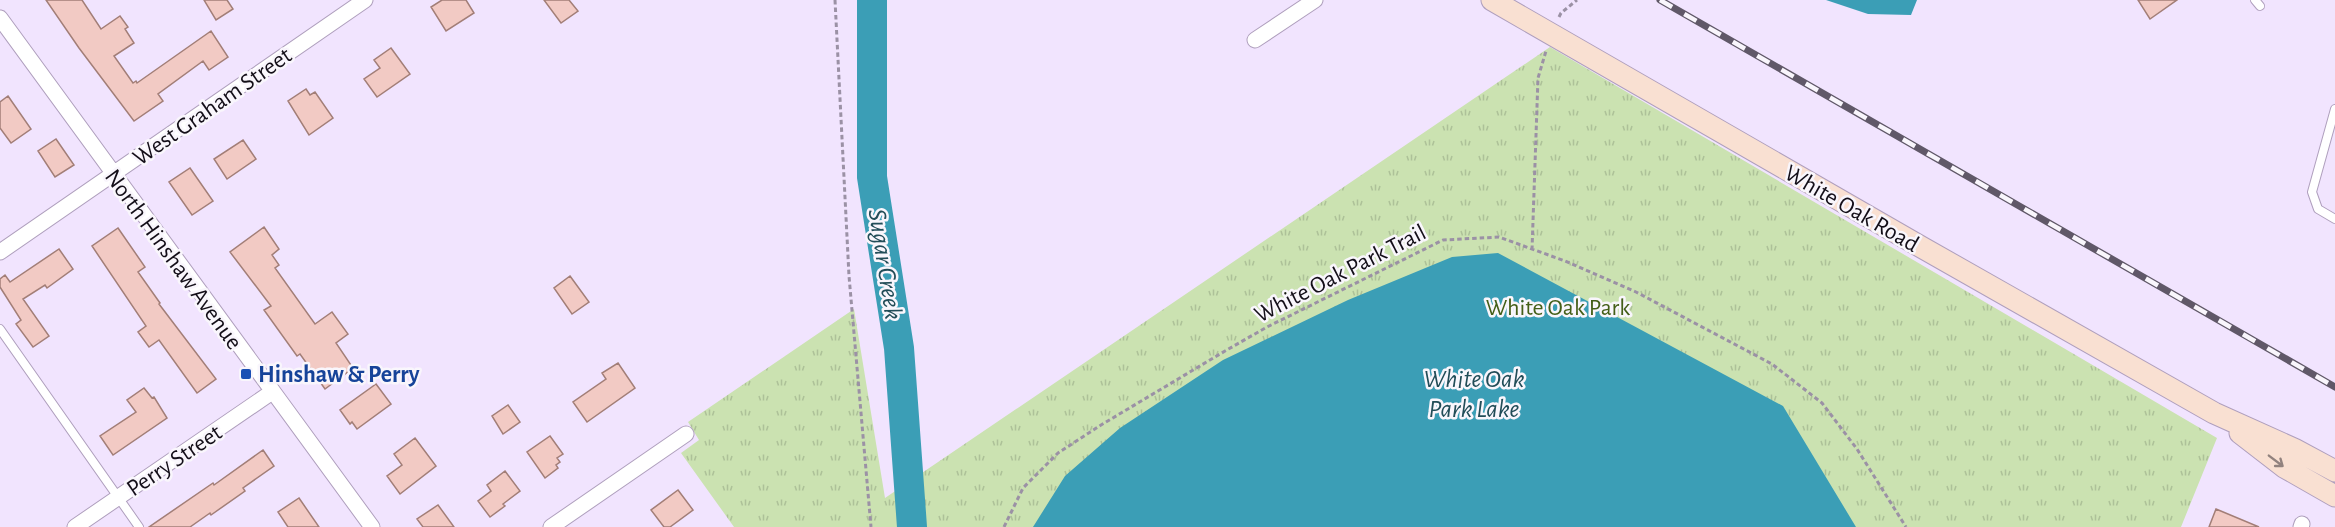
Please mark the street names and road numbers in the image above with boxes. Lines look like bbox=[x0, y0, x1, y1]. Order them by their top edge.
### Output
street label: West Graham Street bbox=[129, 43, 297, 170]
street label: White Oak Road bbox=[1780, 161, 1923, 257]
street label: North Hinshaw Avenue bbox=[100, 165, 246, 354]
street label: White Oak Park Trail bbox=[1251, 220, 1430, 327]
street label: Perry Street bbox=[123, 420, 227, 501]

